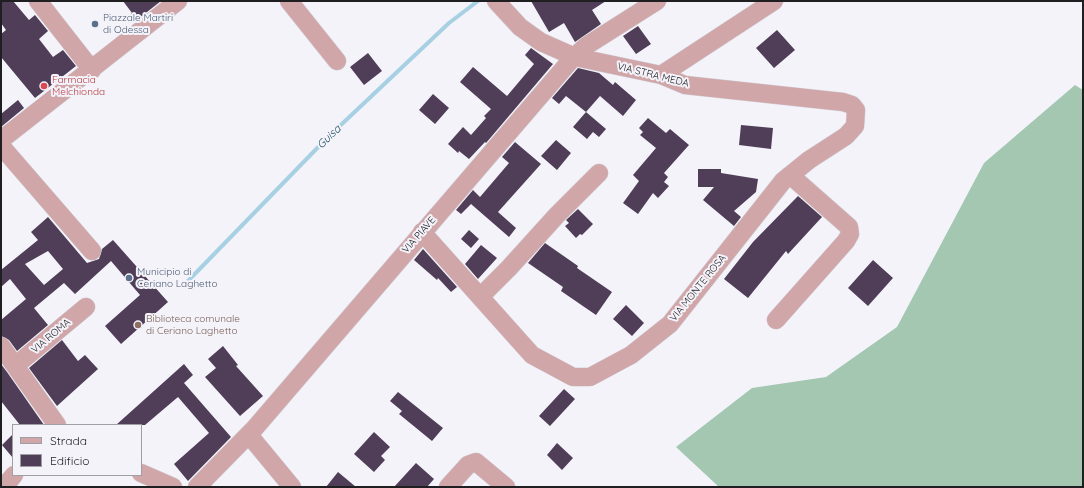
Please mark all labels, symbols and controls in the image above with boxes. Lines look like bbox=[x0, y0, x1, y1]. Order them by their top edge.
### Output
place label: Piazzale Martiri di Odessa bbox=[103, 12, 173, 36]
marker: Piazzale Martiri di Odessa bbox=[90, 19, 100, 29]
street label: VIA STRA MEDA bbox=[616, 60, 690, 90]
place label: Farmacia Melchionda bbox=[52, 74, 105, 98]
marker: Farmacia Melchionda bbox=[39, 81, 49, 91]
water label: Guisa bbox=[314, 122, 344, 152]
street label: VIA PIAVE bbox=[400, 214, 438, 256]
street label: VIA MONTE ROSA bbox=[667, 252, 729, 324]
place label: Municipio di Ceriano Laghetto bbox=[137, 266, 217, 290]
marker: Municipio di Ceriano Laghetto bbox=[124, 273, 134, 283]
place label: Biblioteca comunale di Ceriano Laghetto bbox=[146, 313, 240, 336]
street label: VIA ROMA bbox=[29, 316, 73, 356]
marker: Biblioteca comunale di Ceriano Laghetto bbox=[133, 320, 143, 330]
legend bbox=[12, 424, 142, 476]
text: Strada bbox=[50, 433, 87, 448]
text: Edificio bbox=[50, 453, 90, 468]

